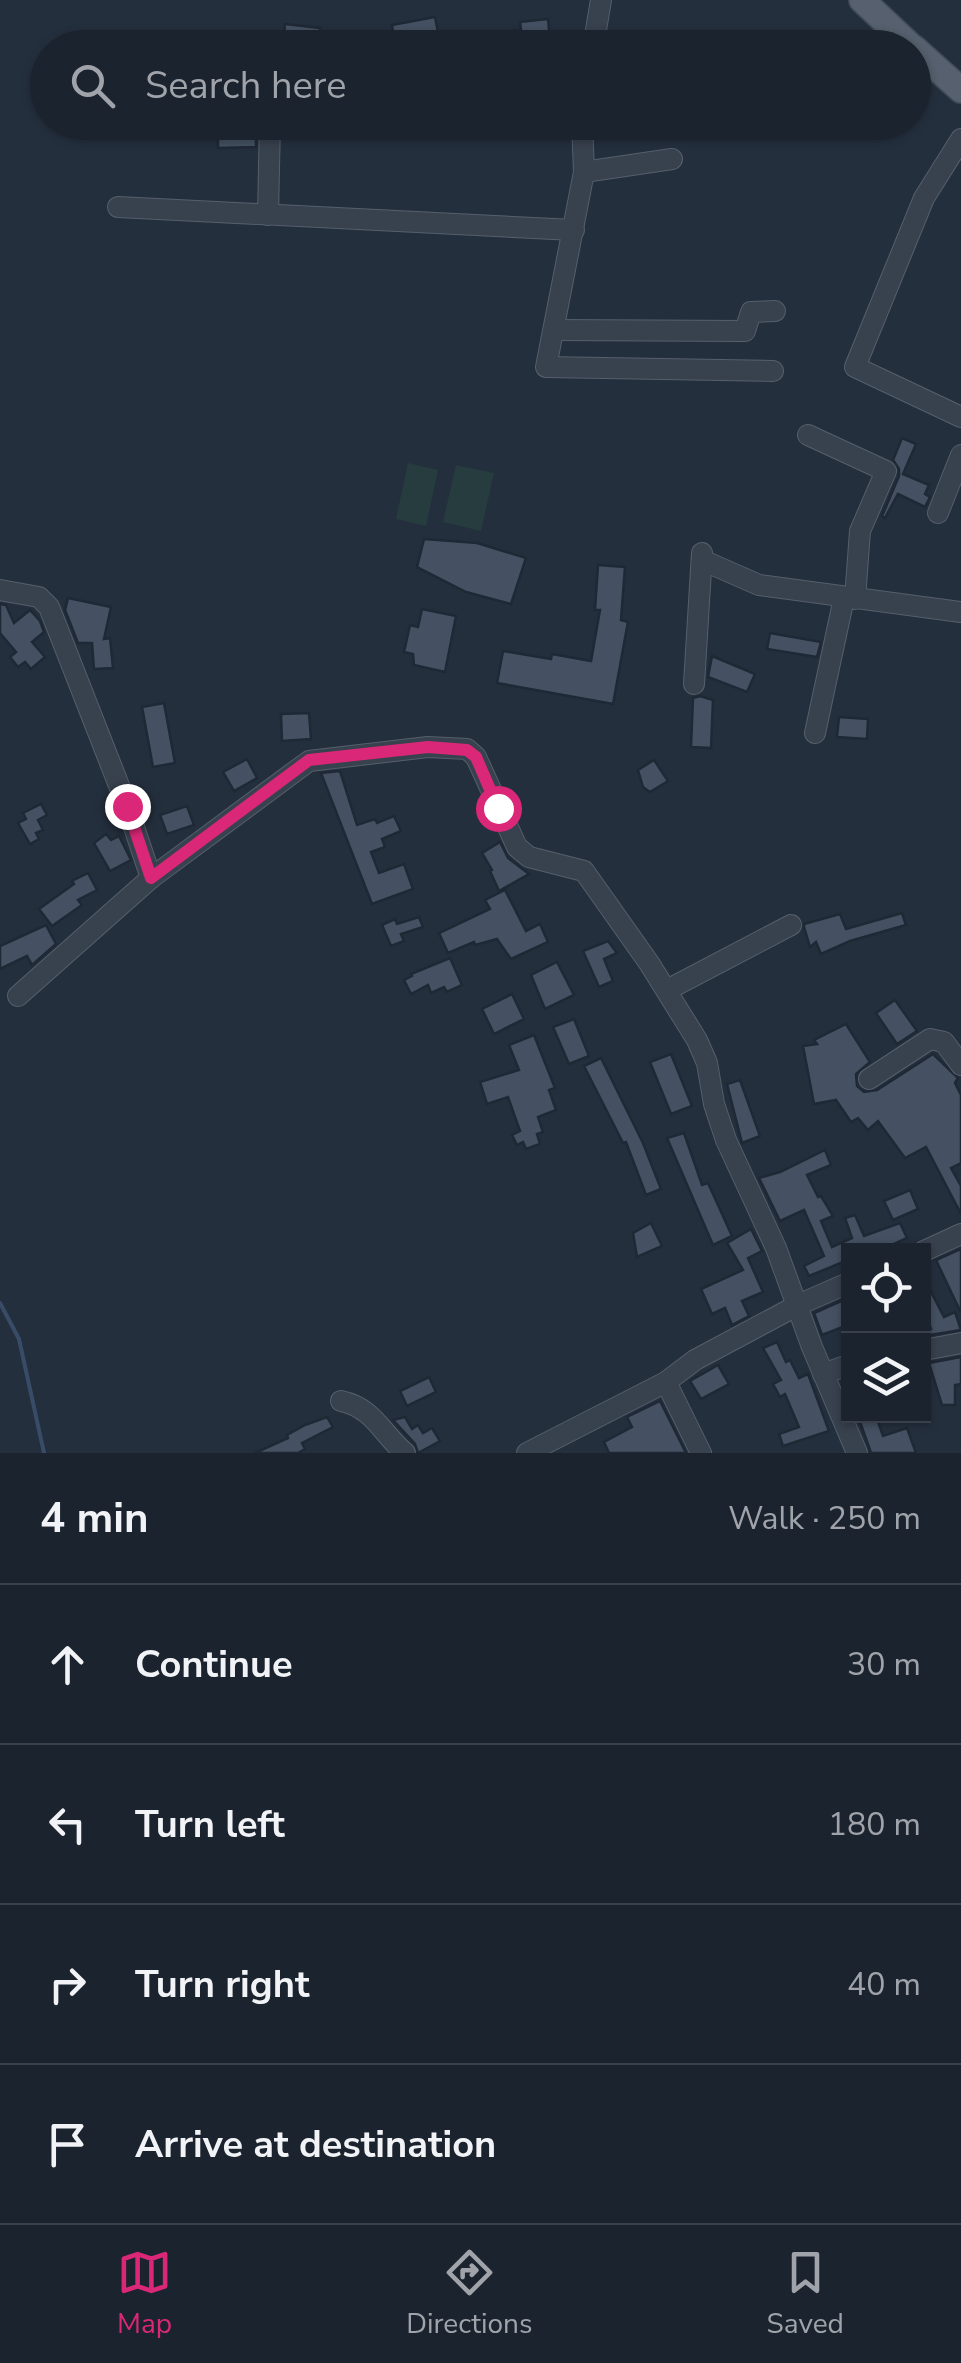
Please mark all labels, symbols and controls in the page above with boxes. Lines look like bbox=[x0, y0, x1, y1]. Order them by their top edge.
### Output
search box bbox=[30, 30, 931, 140]
icon: search bbox=[65, 58, 120, 113]
text: Search here bbox=[145, 60, 346, 111]
route end bbox=[105, 784, 151, 830]
route start bbox=[476, 786, 522, 832]
map controls bbox=[841, 1243, 931, 1423]
button: locate bbox=[841, 1243, 931, 1333]
button: layers bbox=[841, 1333, 931, 1423]
text: 4 min bbox=[40, 1490, 149, 1547]
text: Walk · 250 m bbox=[728, 1497, 921, 1540]
icon: ahead bbox=[40, 1637, 95, 1692]
text: Continue bbox=[135, 1639, 293, 1690]
text: 30 m bbox=[847, 1643, 921, 1686]
icon: left bbox=[40, 1797, 95, 1852]
text: Turn left bbox=[135, 1799, 285, 1850]
text: 180 m bbox=[828, 1803, 921, 1846]
icon: right bbox=[40, 1957, 95, 2012]
text: Turn right bbox=[135, 1959, 310, 2010]
text: 40 m bbox=[847, 1963, 921, 2006]
icon: arrive bbox=[40, 2117, 95, 2172]
text: Arrive at destination bbox=[135, 2119, 496, 2170]
tab: Map bbox=[117, 2245, 172, 2343]
tab: Directions bbox=[406, 2245, 532, 2343]
tab: Saved bbox=[767, 2245, 844, 2343]

